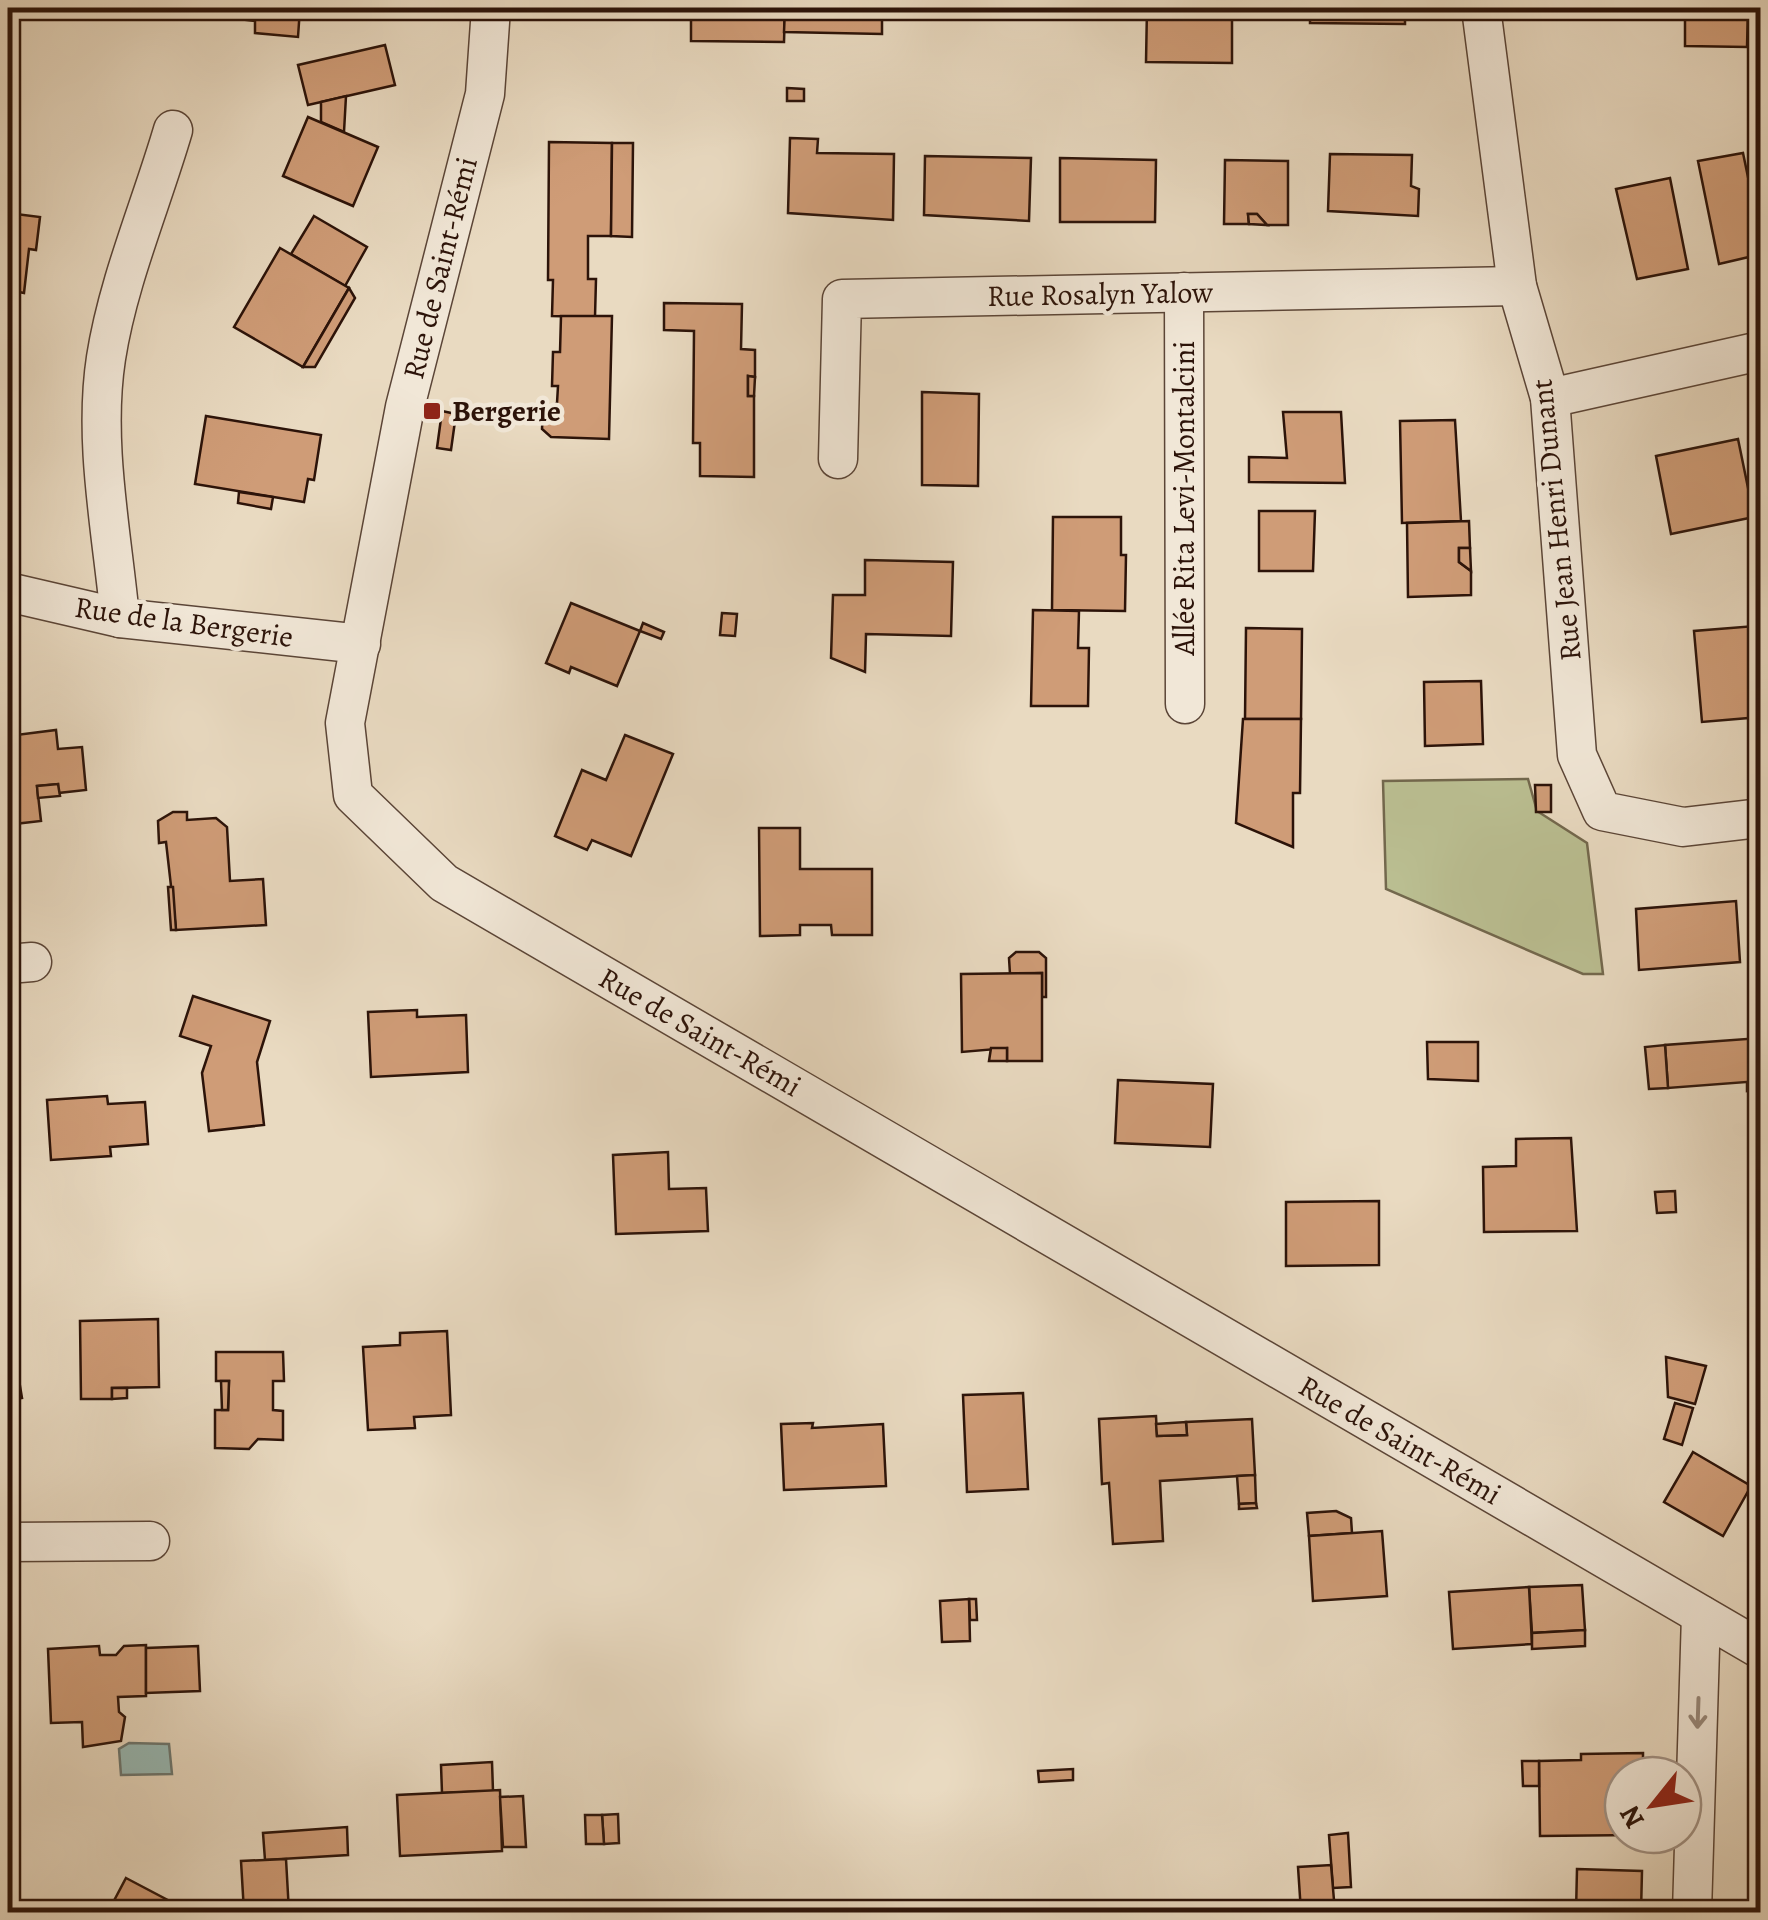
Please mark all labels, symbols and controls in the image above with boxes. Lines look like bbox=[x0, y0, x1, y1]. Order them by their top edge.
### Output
street label: Rue de Saint-Rémi bbox=[393, 153, 487, 383]
street label: Rue Rosalyn Yalow bbox=[987, 272, 1214, 316]
street label: Allée Rita Levi-Montalcini bbox=[1164, 340, 1204, 657]
street label: Rue Jean Henri Dunant bbox=[1521, 377, 1591, 663]
place label: Bergerie bbox=[452, 391, 561, 431]
marker: Bergerie bbox=[421, 400, 443, 422]
street label: Rue de la Bergerie bbox=[72, 587, 296, 657]
street label: Rue de Saint-Rémi bbox=[592, 958, 808, 1106]
street label: Rue de Saint-Rémi bbox=[1292, 1366, 1508, 1514]
one-way arrow bbox=[1689, 1696, 1708, 1728]
north arrow bbox=[1603, 1755, 1703, 1855]
text: N bbox=[1611, 1799, 1654, 1835]

